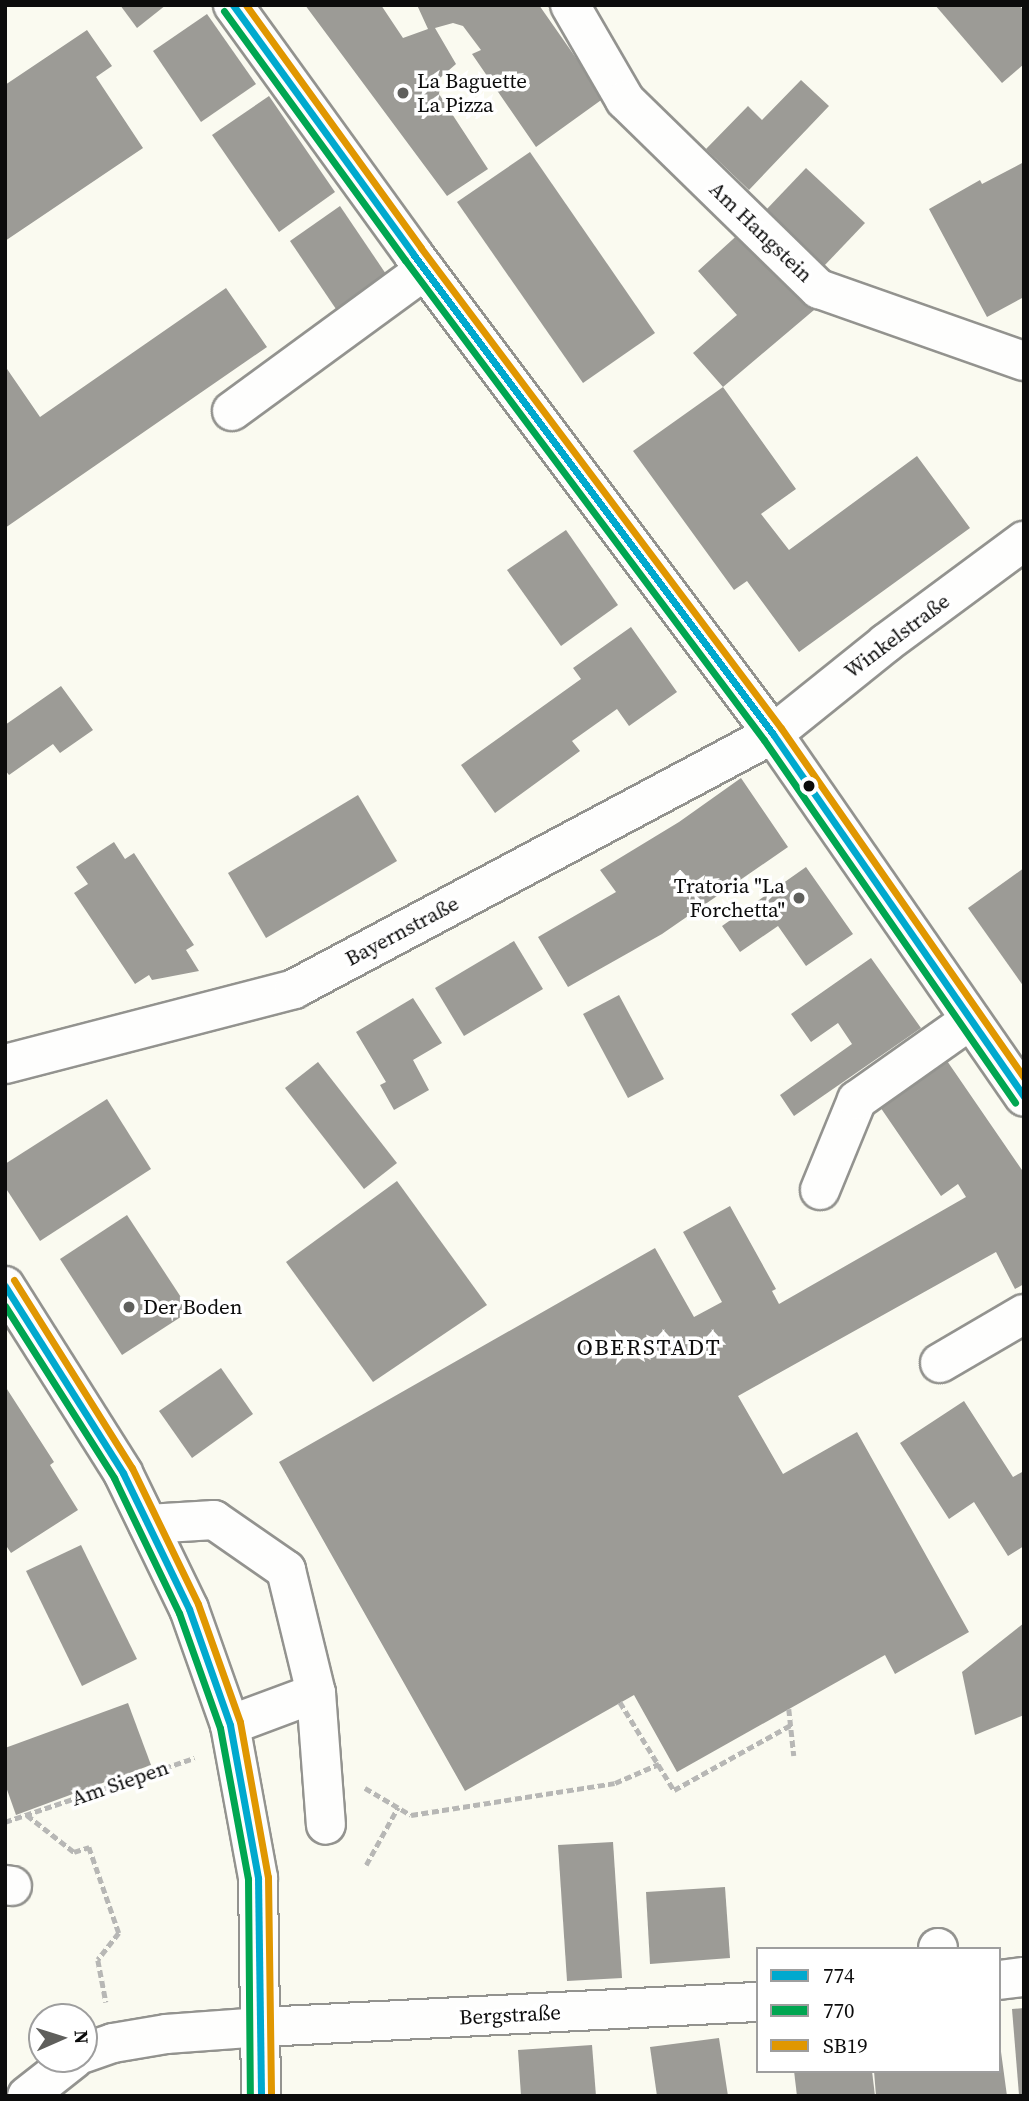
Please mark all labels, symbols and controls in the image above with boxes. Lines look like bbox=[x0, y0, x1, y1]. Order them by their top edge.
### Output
place label: La Baguette La Pizza bbox=[417, 68, 527, 118]
marker: La Baguette La Pizza bbox=[395, 85, 411, 101]
street label: Am Hangstein bbox=[704, 176, 818, 288]
street label: Winkelstraße bbox=[840, 588, 954, 684]
unlabelled marker bbox=[802, 779, 816, 793]
place label: Tratoria "La Forchetta" bbox=[674, 873, 785, 923]
marker: Tratoria "La Forchetta" bbox=[791, 890, 807, 906]
street label: Bayernstraße bbox=[341, 891, 463, 971]
place label: Der Boden bbox=[143, 1294, 242, 1320]
marker: Der Boden bbox=[121, 1299, 137, 1315]
district label: OBERSTADT bbox=[578, 1333, 720, 1361]
street label: Am Siepen bbox=[68, 1755, 172, 1811]
legend bbox=[756, 1947, 1001, 2073]
text: 774 bbox=[823, 1961, 855, 1990]
text: 770 bbox=[823, 1996, 855, 2025]
street label: Bergstraße bbox=[458, 2000, 562, 2030]
north arrow bbox=[28, 2003, 98, 2073]
text: N bbox=[69, 2029, 95, 2045]
text: SB19 bbox=[823, 2031, 868, 2060]

